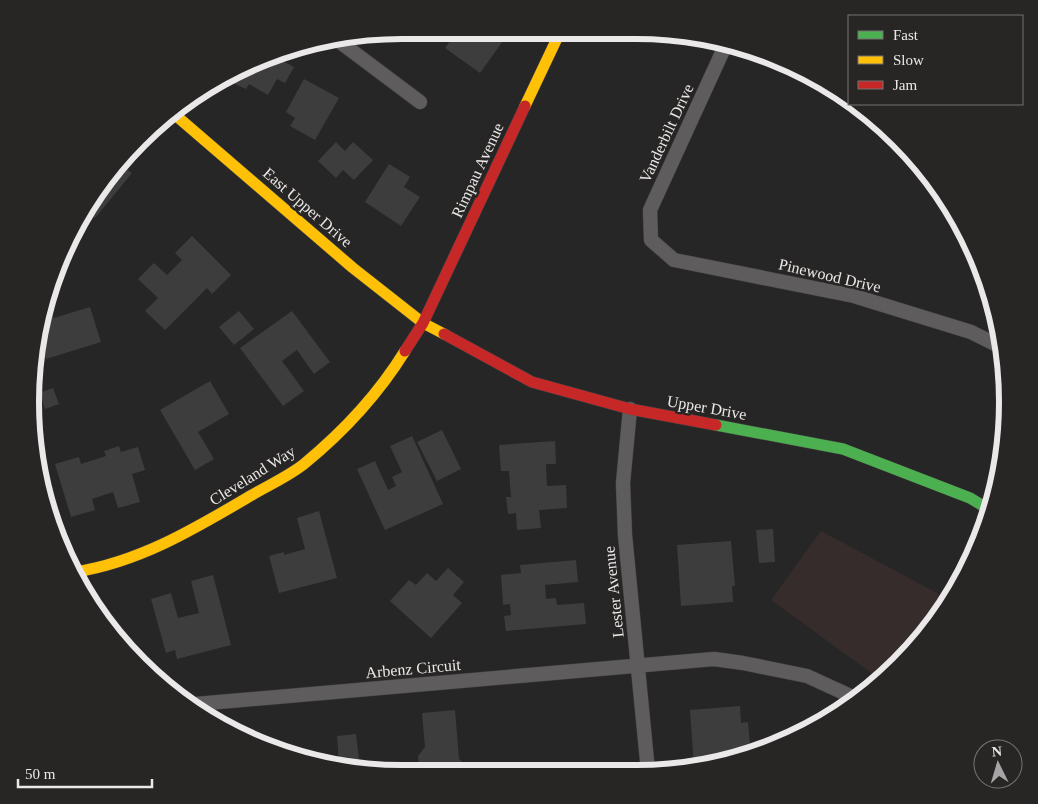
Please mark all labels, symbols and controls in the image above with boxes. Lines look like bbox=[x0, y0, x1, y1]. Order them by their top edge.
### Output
legend bbox=[848, 15, 1023, 105]
text: Fast bbox=[893, 27, 919, 43]
text: Slow bbox=[893, 52, 924, 68]
text: Jam bbox=[893, 77, 917, 93]
street label: Vanderbilt Drive bbox=[636, 81, 697, 185]
street label: Rimpau Avenue bbox=[448, 120, 508, 221]
street label: East Upper Drive bbox=[259, 164, 356, 251]
street label: Pinewood Drive bbox=[777, 255, 883, 296]
street label: Upper Drive bbox=[666, 392, 748, 424]
street label: Cleveland Way bbox=[206, 442, 299, 509]
street label: Lester Avenue bbox=[600, 545, 627, 638]
street label: Arbenz Circuit bbox=[365, 656, 462, 681]
north arrow bbox=[973, 739, 1023, 789]
text: N bbox=[991, 744, 1003, 759]
scale bar bbox=[18, 756, 151, 788]
text: 50 m bbox=[25, 766, 56, 782]

